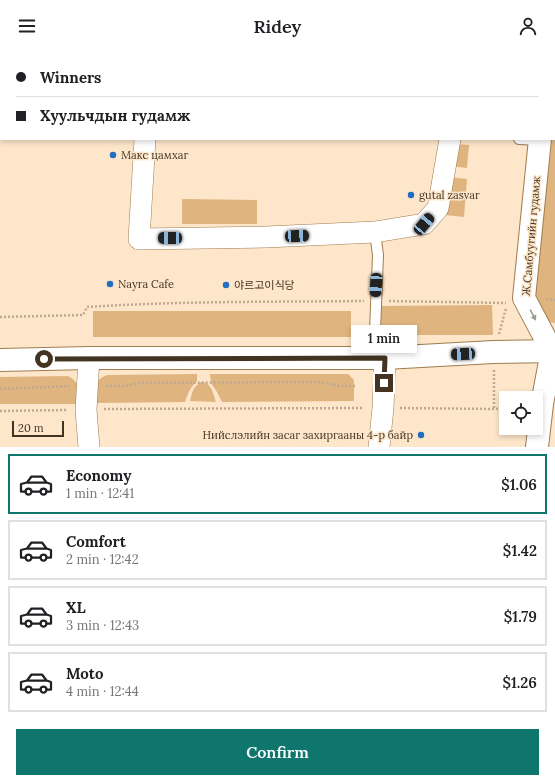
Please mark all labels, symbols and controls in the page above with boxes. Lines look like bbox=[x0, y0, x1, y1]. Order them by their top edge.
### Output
icon: menu bbox=[16, 15, 38, 37]
text: Ridey bbox=[254, 15, 301, 38]
icon: person bbox=[517, 15, 539, 37]
text: Winners bbox=[40, 68, 101, 87]
text: Хуульчдын гудамж bbox=[40, 106, 190, 125]
place label: Макс цамхаг bbox=[121, 148, 188, 162]
marker: Макс цамхаг bbox=[108, 150, 118, 160]
street label: Ж.Самбуугийн гудамж bbox=[519, 175, 543, 296]
place label: gutal zasvar bbox=[419, 188, 480, 202]
marker: gutal zasvar bbox=[406, 190, 416, 200]
car bbox=[412, 211, 436, 237]
car bbox=[285, 229, 309, 243]
car bbox=[158, 232, 182, 244]
car bbox=[369, 273, 383, 297]
place label: Nayra Cafe bbox=[118, 277, 174, 291]
place label: 야르고이식당 bbox=[234, 278, 295, 292]
marker: Nayra Cafe bbox=[105, 279, 115, 289]
marker: 야르고이식당 bbox=[221, 280, 231, 290]
one-way arrow bbox=[529, 309, 536, 321]
callout: 1 min bbox=[351, 325, 417, 353]
text: 1 min bbox=[368, 330, 400, 347]
car bbox=[451, 347, 475, 361]
route start bbox=[35, 350, 53, 368]
route end bbox=[375, 374, 393, 392]
map controls bbox=[499, 391, 543, 435]
button: locate bbox=[499, 391, 543, 435]
scale bar bbox=[12, 419, 64, 438]
text: 20 m bbox=[18, 421, 43, 435]
place label: Нийслэлийн засаг захиргааны 4-р байр bbox=[203, 428, 413, 442]
marker: Нийслэлийн засаг захиргааны 4-р байр bbox=[416, 430, 426, 440]
icon: car bbox=[18, 466, 54, 502]
text: Economy bbox=[66, 466, 131, 485]
text: $1.06 bbox=[501, 475, 537, 494]
text: 1 min · 12:41 bbox=[66, 485, 134, 502]
icon: car bbox=[18, 532, 54, 568]
text: Comfort bbox=[66, 532, 126, 551]
text: $1.42 bbox=[503, 541, 537, 560]
text: 2 min · 12:42 bbox=[66, 551, 139, 568]
icon: car bbox=[18, 598, 54, 634]
text: XL bbox=[66, 598, 86, 617]
text: $1.79 bbox=[504, 607, 537, 626]
text: 3 min · 12:43 bbox=[66, 617, 139, 634]
icon: car bbox=[18, 664, 54, 700]
text: Moto bbox=[66, 664, 103, 683]
text: $1.26 bbox=[502, 673, 537, 692]
text: 4 min · 12:44 bbox=[66, 683, 139, 700]
button: Confirm bbox=[16, 729, 539, 775]

